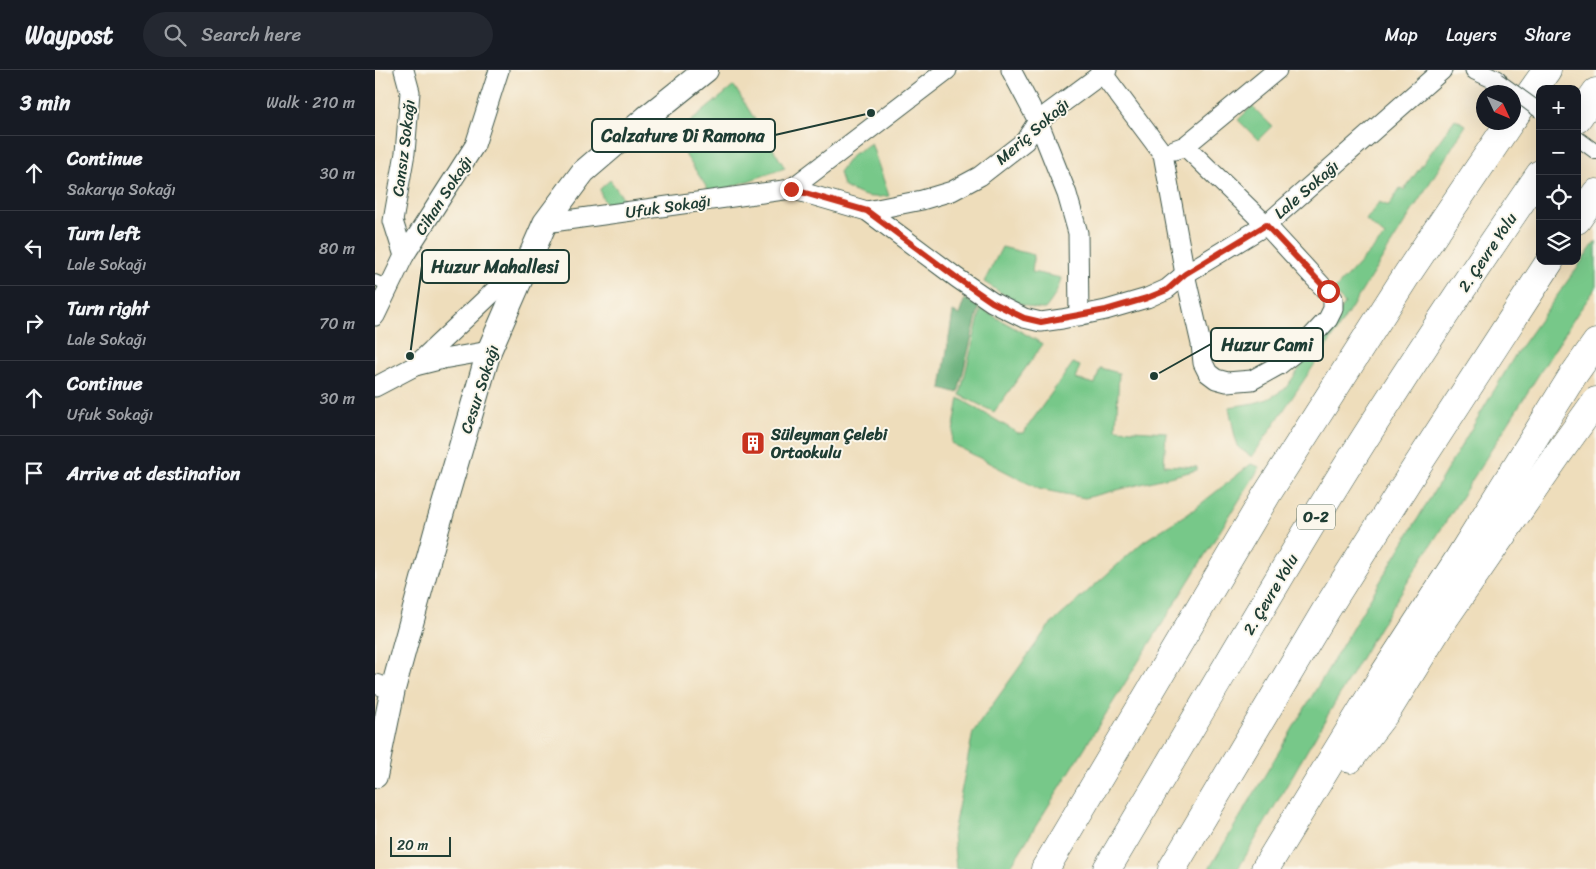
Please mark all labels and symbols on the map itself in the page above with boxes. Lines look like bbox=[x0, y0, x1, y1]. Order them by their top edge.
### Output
north arrow bbox=[1476, 85, 1521, 130]
street label: Meriç Sokağı bbox=[988, 90, 1076, 172]
street label: Cansız Sokağı bbox=[383, 98, 424, 198]
callout: Calzature Di Ramona bbox=[592, 119, 775, 152]
text: Calzature Di Ramona bbox=[600, 120, 766, 152]
street label: Cihan Sokağı bbox=[407, 149, 480, 241]
street label: Lale Sokağı bbox=[1267, 152, 1346, 226]
route end bbox=[780, 178, 803, 201]
street label: Ufuk Sokağı bbox=[623, 186, 713, 227]
street label: 2. Çevre Yolu bbox=[1450, 206, 1525, 298]
callout: Huzur Mahallesi bbox=[422, 250, 569, 283]
text: Huzur Mahallesi bbox=[430, 251, 560, 283]
route start bbox=[1317, 280, 1340, 303]
callout: Huzur Cami bbox=[1211, 328, 1323, 361]
text: Huzur Cami bbox=[1220, 329, 1314, 361]
street label: Cesur Sokağı bbox=[451, 341, 507, 437]
place label: Süleyman Çelebi Ortaokulu bbox=[770, 420, 889, 467]
building icon: Süleyman Çelebi Ortaokulu bbox=[740, 430, 766, 456]
road number: O-2 bbox=[1297, 504, 1335, 530]
street label: 2. Çevre Yolu bbox=[1235, 548, 1306, 641]
scale bar bbox=[390, 834, 451, 857]

